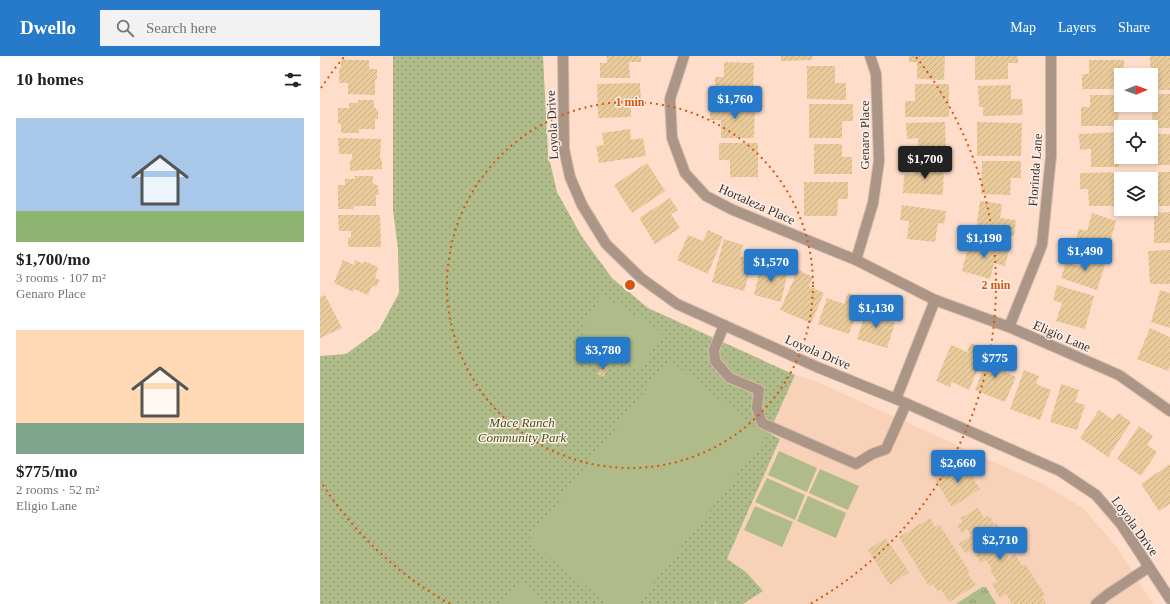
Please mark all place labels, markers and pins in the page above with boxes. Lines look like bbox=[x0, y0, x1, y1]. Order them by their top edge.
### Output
pin: $1,760 bbox=[702, 86, 768, 120]
pin: $1,700 bbox=[892, 146, 958, 180]
pin: $1,190 bbox=[951, 225, 1017, 259]
pin: $1,490 bbox=[1052, 238, 1118, 272]
pin: $1,570 bbox=[738, 249, 804, 283]
centre of rings bbox=[623, 278, 637, 292]
pin: $1,130 bbox=[843, 295, 909, 329]
pin: $3,780 bbox=[570, 337, 636, 371]
pin: $775 bbox=[971, 345, 1019, 379]
pin: $2,660 bbox=[925, 450, 991, 484]
pin: $2,710 bbox=[967, 527, 1033, 561]

